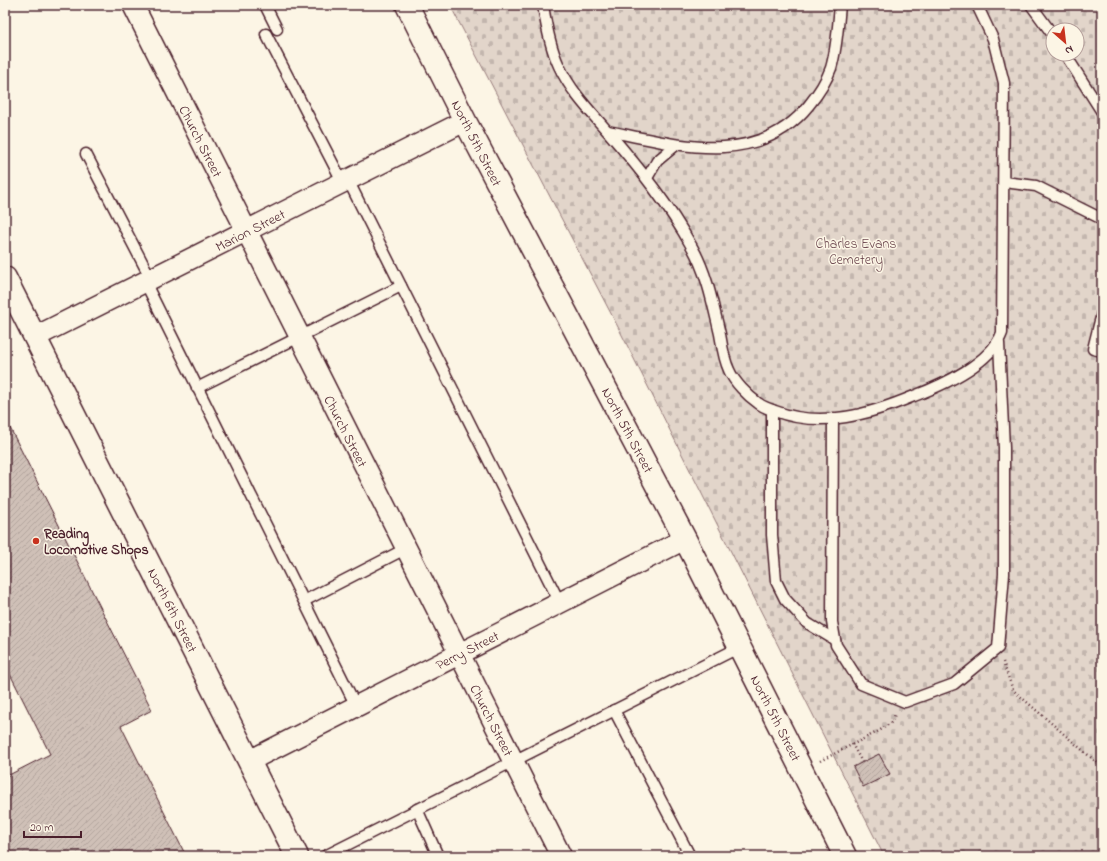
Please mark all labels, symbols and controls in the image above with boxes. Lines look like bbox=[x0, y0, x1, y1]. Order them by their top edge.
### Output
north arrow bbox=[1045, 22, 1085, 62]
text: N bbox=[1062, 41, 1076, 59]
street label: North 5th Street bbox=[445, 97, 507, 191]
street label: Church Street bbox=[173, 102, 227, 182]
street label: Marion Street bbox=[212, 205, 290, 258]
park label: Charles Evans Cemetery bbox=[816, 234, 896, 272]
street label: North 5th Street bbox=[595, 384, 658, 477]
street label: Church Street bbox=[318, 392, 372, 472]
place label: Reading Locomotive Shops bbox=[43, 524, 149, 561]
marker: Reading Locomotive Shops bbox=[31, 536, 41, 546]
street label: North 6th Street bbox=[141, 565, 202, 657]
street label: Perry Street bbox=[432, 626, 504, 677]
street label: North 5th Street bbox=[744, 672, 806, 766]
street label: Church Street bbox=[464, 681, 518, 761]
scale bar bbox=[24, 813, 81, 839]
text: 20 m bbox=[30, 819, 53, 837]

